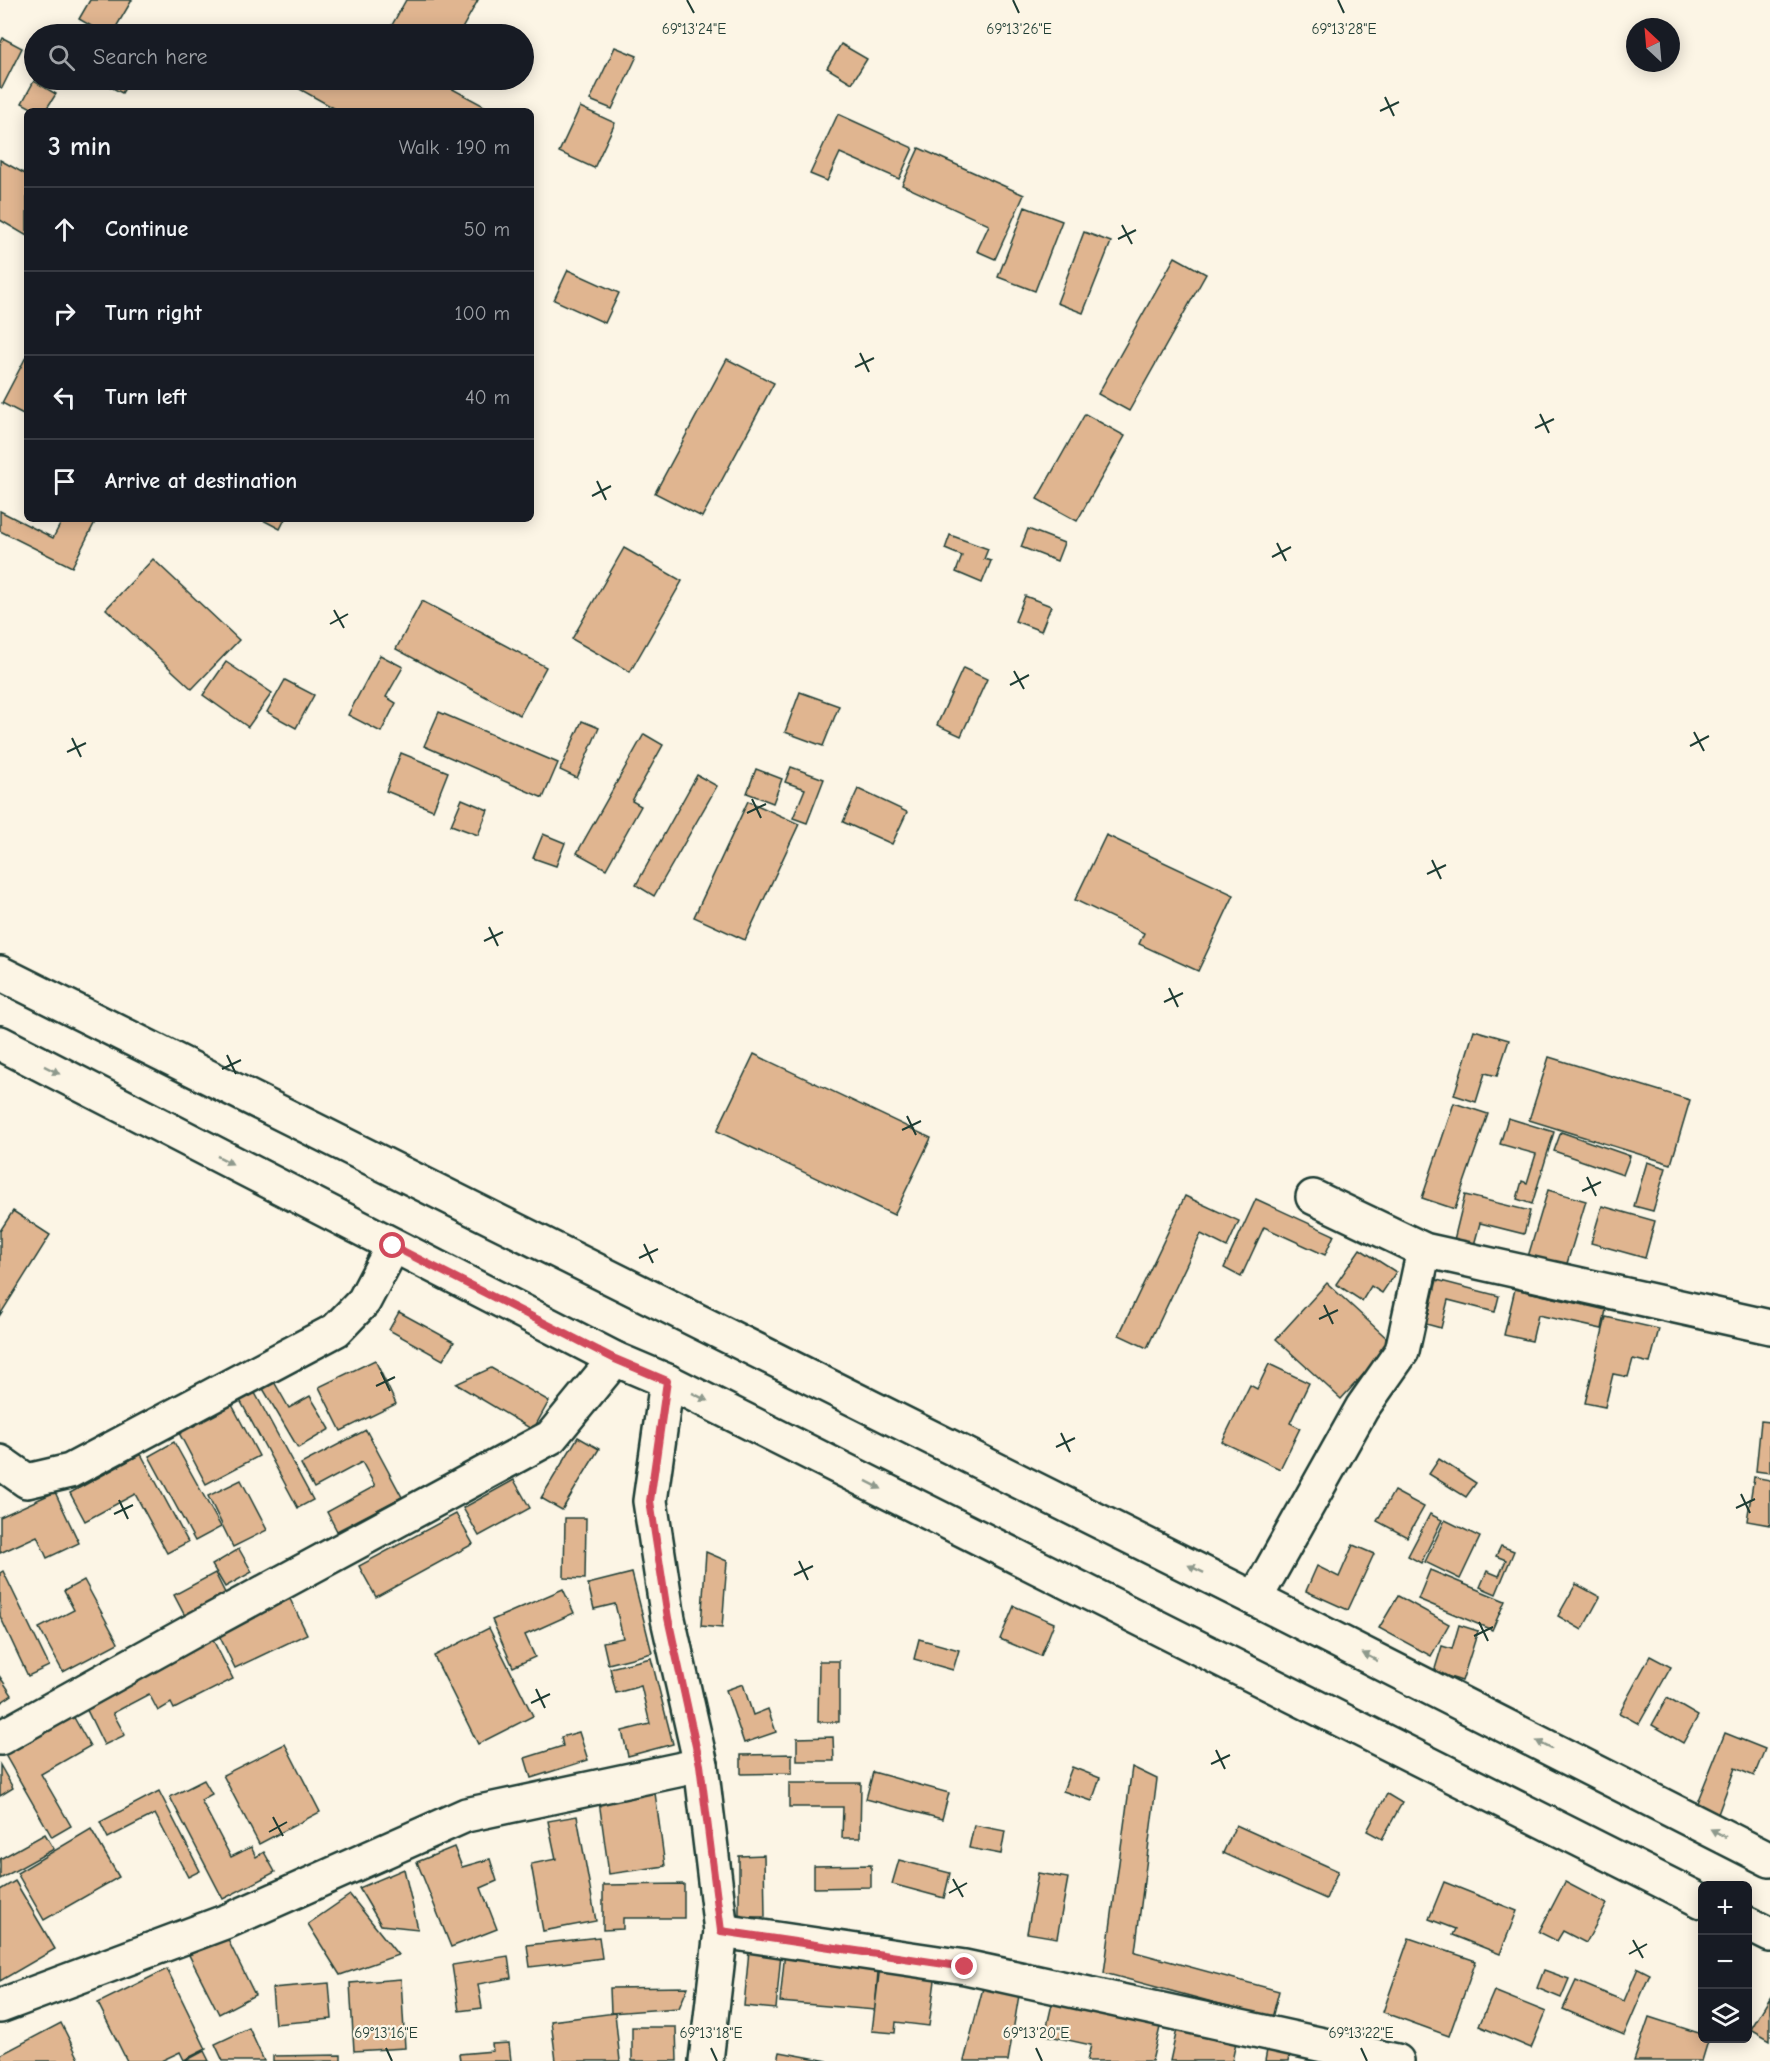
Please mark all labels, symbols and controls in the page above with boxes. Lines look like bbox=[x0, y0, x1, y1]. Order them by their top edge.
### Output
north arrow bbox=[1626, 18, 1680, 72]
text: 69°13'24"E bbox=[662, 20, 726, 38]
text: 69°13'26"E bbox=[986, 20, 1052, 38]
text: 69°13'28"E bbox=[1311, 20, 1377, 38]
search box bbox=[24, 24, 534, 90]
icon: search bbox=[45, 41, 78, 74]
text: Search here bbox=[93, 44, 208, 70]
text: 3 min bbox=[48, 132, 111, 162]
text: Walk · 190 m bbox=[399, 136, 510, 159]
icon: ahead bbox=[48, 213, 81, 246]
text: Continue bbox=[105, 216, 188, 242]
text: 50 m bbox=[464, 218, 510, 241]
icon: right bbox=[48, 297, 81, 330]
text: Turn right bbox=[105, 300, 202, 326]
text: 100 m bbox=[455, 302, 510, 325]
icon: left bbox=[48, 381, 81, 414]
text: Turn left bbox=[105, 384, 187, 410]
text: 40 m bbox=[465, 386, 510, 409]
icon: arrive bbox=[48, 465, 81, 498]
text: Arrive at destination bbox=[105, 468, 297, 494]
one-way arrow bbox=[44, 1065, 61, 1075]
one-way arrow bbox=[217, 1155, 234, 1164]
route start bbox=[379, 1232, 405, 1258]
one-way arrow bbox=[691, 1392, 709, 1402]
one-way arrow bbox=[866, 1480, 883, 1490]
one-way arrow bbox=[1187, 1565, 1204, 1574]
one-way arrow bbox=[1361, 1652, 1378, 1662]
one-way arrow bbox=[1535, 1740, 1552, 1750]
one-way arrow bbox=[1709, 1828, 1726, 1838]
map controls bbox=[1698, 1881, 1752, 2043]
button: + bbox=[1698, 1881, 1752, 1935]
button: − bbox=[1698, 1935, 1752, 1989]
route end bbox=[951, 1953, 977, 1979]
button: layers bbox=[1698, 1989, 1752, 2043]
text: 69°13'16"E bbox=[354, 2024, 418, 2042]
text: 69°13'18"E bbox=[679, 2024, 743, 2042]
text: 69°13'20"E bbox=[1003, 2024, 1069, 2042]
text: 69°13'22"E bbox=[1328, 2024, 1394, 2042]

